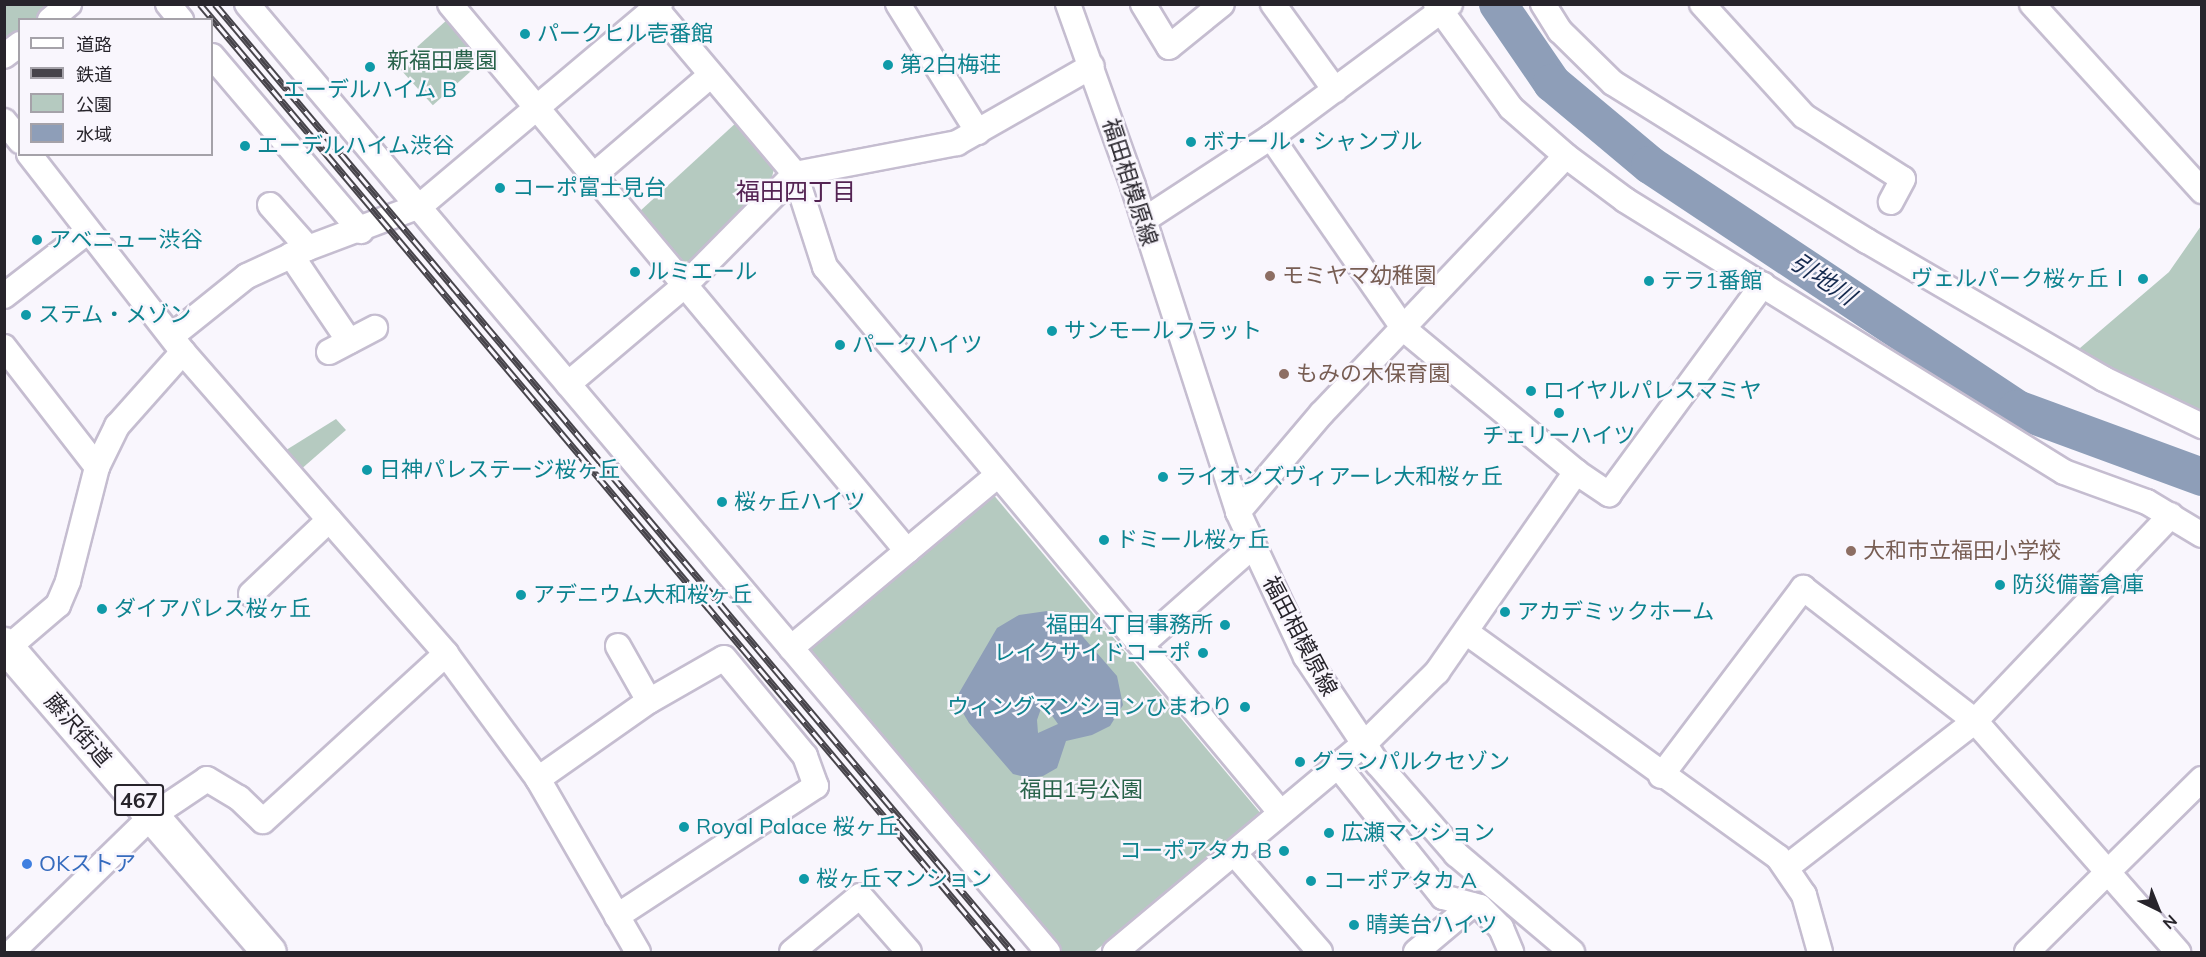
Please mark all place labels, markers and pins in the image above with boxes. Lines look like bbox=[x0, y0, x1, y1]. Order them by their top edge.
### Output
place label: パークヒル壱番館 bbox=[537, 21, 713, 47]
marker: パークヒル壱番館 bbox=[518, 27, 532, 41]
place label: 第2白梅荘 bbox=[900, 52, 1001, 78]
marker: 第2白梅荘 bbox=[881, 58, 895, 72]
marker: エーデルハイム B bbox=[363, 60, 377, 74]
place label: エーデルハイム B bbox=[283, 77, 457, 103]
place label: ボナール・シャンブル bbox=[1203, 129, 1423, 155]
place label: エーデルハイム渋谷 bbox=[257, 133, 455, 159]
marker: ボナール・シャンブル bbox=[1184, 135, 1198, 149]
marker: エーデルハイム渋谷 bbox=[238, 139, 252, 153]
place label: コーポ富士見台 bbox=[512, 175, 666, 201]
marker: コーポ富士見台 bbox=[493, 181, 507, 195]
place label: アベニュー渋谷 bbox=[49, 227, 203, 253]
marker: アベニュー渋谷 bbox=[30, 233, 44, 247]
place label: ルミエール bbox=[647, 259, 757, 285]
place label: モミヤマ幼稚園 bbox=[1282, 263, 1436, 289]
marker: ルミエール bbox=[628, 265, 642, 279]
place label: ヴェルパーク桜ヶ丘Ⅰ bbox=[1911, 266, 2131, 292]
place label: テラ1番館 bbox=[1661, 268, 1762, 294]
marker: モミヤマ幼稚園 bbox=[1263, 269, 1277, 283]
marker: ヴェルパーク桜ヶ丘Ⅰ bbox=[2136, 272, 2150, 286]
marker: テラ1番館 bbox=[1642, 274, 1656, 288]
place label: ステム・メゾン bbox=[38, 302, 192, 328]
marker: ステム・メゾン bbox=[19, 308, 33, 322]
place label: サンモールフラット bbox=[1064, 318, 1262, 344]
marker: サンモールフラット bbox=[1045, 324, 1059, 338]
place label: パークハイツ bbox=[852, 332, 984, 358]
marker: パークハイツ bbox=[833, 338, 847, 352]
place label: もみの木保育園 bbox=[1296, 361, 1450, 387]
marker: もみの木保育園 bbox=[1277, 367, 1291, 381]
place label: ロイヤルパレスマミヤ bbox=[1543, 378, 1763, 404]
marker: ロイヤルパレスマミヤ bbox=[1524, 384, 1538, 398]
marker: チェリーハイツ bbox=[1552, 406, 1566, 420]
place label: チェリーハイツ bbox=[1482, 423, 1636, 449]
place label: 日神パレステージ桜ヶ丘 bbox=[379, 457, 621, 483]
marker: 日神パレステージ桜ヶ丘 bbox=[360, 463, 374, 477]
place label: ライオンズヴィアーレ大和桜ヶ丘 bbox=[1175, 464, 1504, 490]
marker: ライオンズヴィアーレ大和桜ヶ丘 bbox=[1156, 470, 1170, 484]
place label: 桜ヶ丘ハイツ bbox=[734, 489, 866, 515]
marker: 桜ヶ丘ハイツ bbox=[715, 495, 729, 509]
place label: ドミール桜ヶ丘 bbox=[1116, 527, 1270, 553]
marker: ドミール桜ヶ丘 bbox=[1097, 533, 1111, 547]
place label: 大和市立福田小学校 bbox=[1863, 538, 2061, 564]
marker: 大和市立福田小学校 bbox=[1844, 544, 1858, 558]
place label: 防災備蓄倉庫 bbox=[2012, 572, 2144, 598]
marker: 防災備蓄倉庫 bbox=[1993, 578, 2007, 592]
place label: アデニウム大和桜ヶ丘 bbox=[533, 582, 753, 608]
marker: アデニウム大和桜ヶ丘 bbox=[514, 588, 528, 602]
place label: ダイアパレス桜ヶ丘 bbox=[114, 596, 312, 622]
place label: アカデミックホーム bbox=[1517, 599, 1715, 625]
marker: ダイアパレス桜ヶ丘 bbox=[95, 602, 109, 616]
marker: アカデミックホーム bbox=[1498, 605, 1512, 619]
place label: 福田4丁目事務所 bbox=[1046, 612, 1213, 638]
marker: 福田4丁目事務所 bbox=[1218, 618, 1232, 632]
place label: レイクサイドコーポ bbox=[993, 640, 1191, 666]
marker: レイクサイドコーポ bbox=[1196, 646, 1210, 660]
place label: ウィングマンションひまわり bbox=[947, 694, 1233, 720]
marker: ウィングマンションひまわり bbox=[1238, 700, 1252, 714]
place label: グランパルクセゾン bbox=[1312, 749, 1510, 775]
marker: グランパルクセゾン bbox=[1293, 755, 1307, 769]
place label: Royal Palace 桜ヶ丘 bbox=[696, 814, 899, 840]
marker: Royal Palace 桜ヶ丘 bbox=[677, 820, 691, 834]
place label: 広瀬マンション bbox=[1341, 820, 1495, 846]
marker: 広瀬マンション bbox=[1322, 826, 1336, 840]
place label: コーポアタカ B bbox=[1119, 838, 1272, 864]
marker: コーポアタカ B bbox=[1277, 844, 1291, 858]
place label: OKストア bbox=[39, 851, 136, 877]
marker: OKストア bbox=[20, 857, 34, 871]
place label: 桜ヶ丘マンション bbox=[816, 866, 992, 892]
place label: コーポアタカ A bbox=[1323, 868, 1477, 894]
marker: 桜ヶ丘マンション bbox=[797, 872, 811, 886]
marker: コーポアタカ A bbox=[1304, 874, 1318, 888]
place label: 晴美台ハイツ bbox=[1366, 912, 1498, 938]
marker: 晴美台ハイツ bbox=[1347, 918, 1361, 932]

